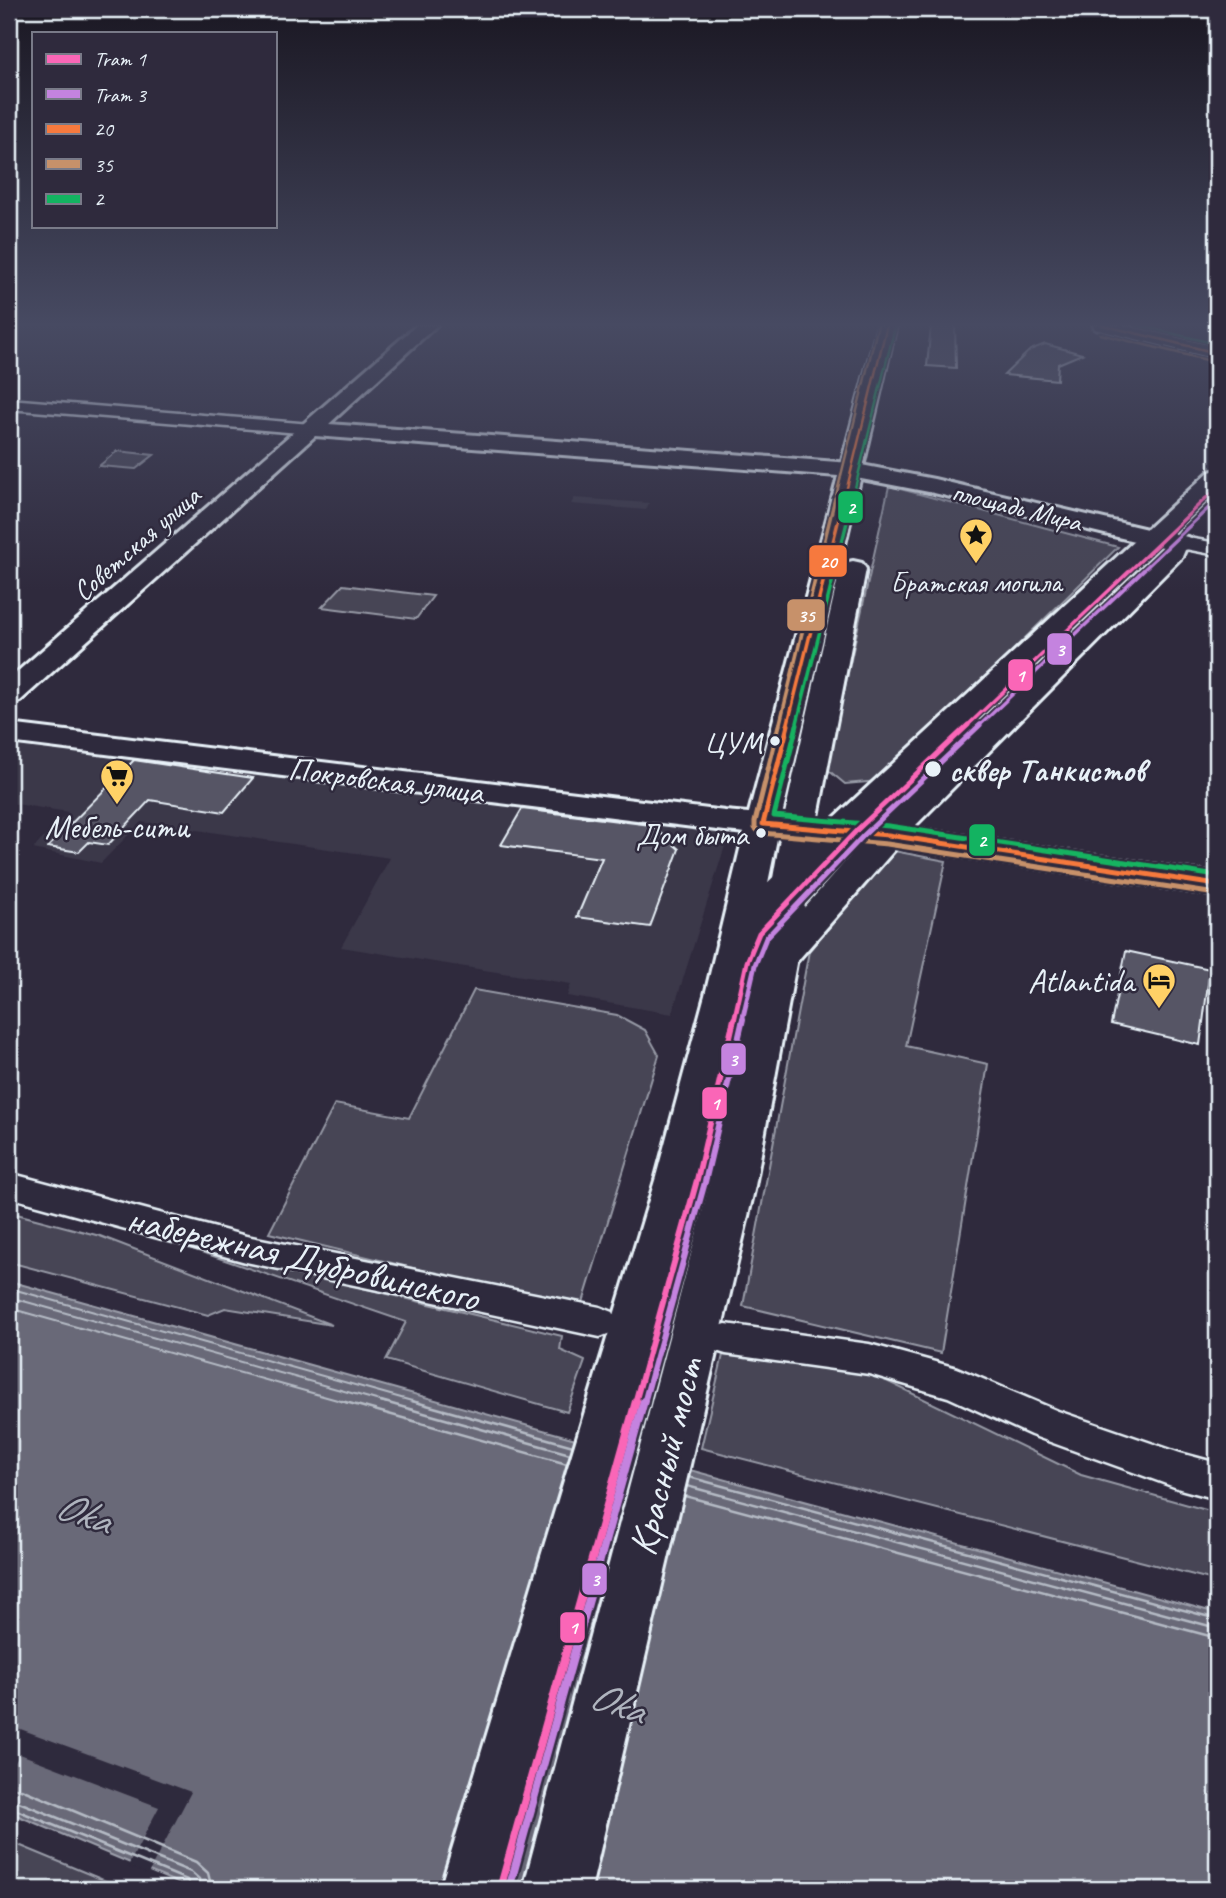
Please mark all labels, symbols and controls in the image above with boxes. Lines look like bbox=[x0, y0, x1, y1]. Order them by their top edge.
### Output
legend bbox=[32, 32, 276, 228]
text: Tram 1 bbox=[94, 46, 148, 72]
text: Tram 3 bbox=[94, 82, 148, 108]
text: 20 bbox=[94, 116, 114, 142]
text: 35 bbox=[94, 152, 114, 178]
text: 2 bbox=[94, 186, 105, 212]
street label: площадь Мира bbox=[948, 473, 1087, 540]
street label: Советская улица bbox=[65, 477, 209, 608]
line badge: 2 bbox=[837, 490, 864, 524]
text: 2 bbox=[847, 496, 858, 520]
place icon: Братская могила bbox=[957, 516, 995, 565]
line badge: 20 bbox=[808, 544, 848, 578]
text: 20 bbox=[819, 550, 839, 574]
place label: Братская могила bbox=[891, 565, 1064, 600]
line badge: 35 bbox=[786, 598, 826, 632]
text: 35 bbox=[798, 604, 816, 628]
line badge: 3 bbox=[1046, 632, 1073, 666]
text: 3 bbox=[1056, 638, 1067, 662]
line badge: 1 bbox=[1007, 658, 1034, 692]
text: 1 bbox=[1016, 664, 1027, 688]
place label: ЦУМ bbox=[704, 723, 765, 762]
marker: ЦУМ bbox=[768, 734, 782, 748]
street label: Покровская улица bbox=[286, 747, 488, 813]
place label: сквер Танкистов bbox=[949, 749, 1151, 791]
supermarket icon: Мебель-сити bbox=[98, 757, 136, 806]
marker: сквер Танкистов bbox=[923, 759, 943, 779]
place label: Мебель-сити bbox=[45, 806, 192, 848]
place label: Дом быта bbox=[636, 815, 750, 854]
line badge: 2 bbox=[968, 823, 996, 857]
marker: Дом быта bbox=[754, 826, 768, 840]
text: 2 bbox=[978, 829, 989, 853]
place label: Atlantida bbox=[1028, 960, 1136, 1002]
hotel icon: Atlantida bbox=[1140, 961, 1178, 1010]
line badge: 3 bbox=[720, 1042, 747, 1076]
text: 3 bbox=[729, 1048, 740, 1072]
line badge: 1 bbox=[701, 1086, 728, 1120]
text: 1 bbox=[711, 1092, 722, 1116]
street label: набережная Дубровинского bbox=[122, 1193, 485, 1323]
street label: Красный мост bbox=[617, 1350, 715, 1561]
water label: Oka bbox=[49, 1478, 122, 1548]
line badge: 3 bbox=[581, 1562, 608, 1596]
text: 3 bbox=[591, 1568, 602, 1592]
line badge: 1 bbox=[559, 1611, 586, 1644]
text: 1 bbox=[569, 1616, 580, 1640]
water label: Oka bbox=[583, 1668, 656, 1738]

